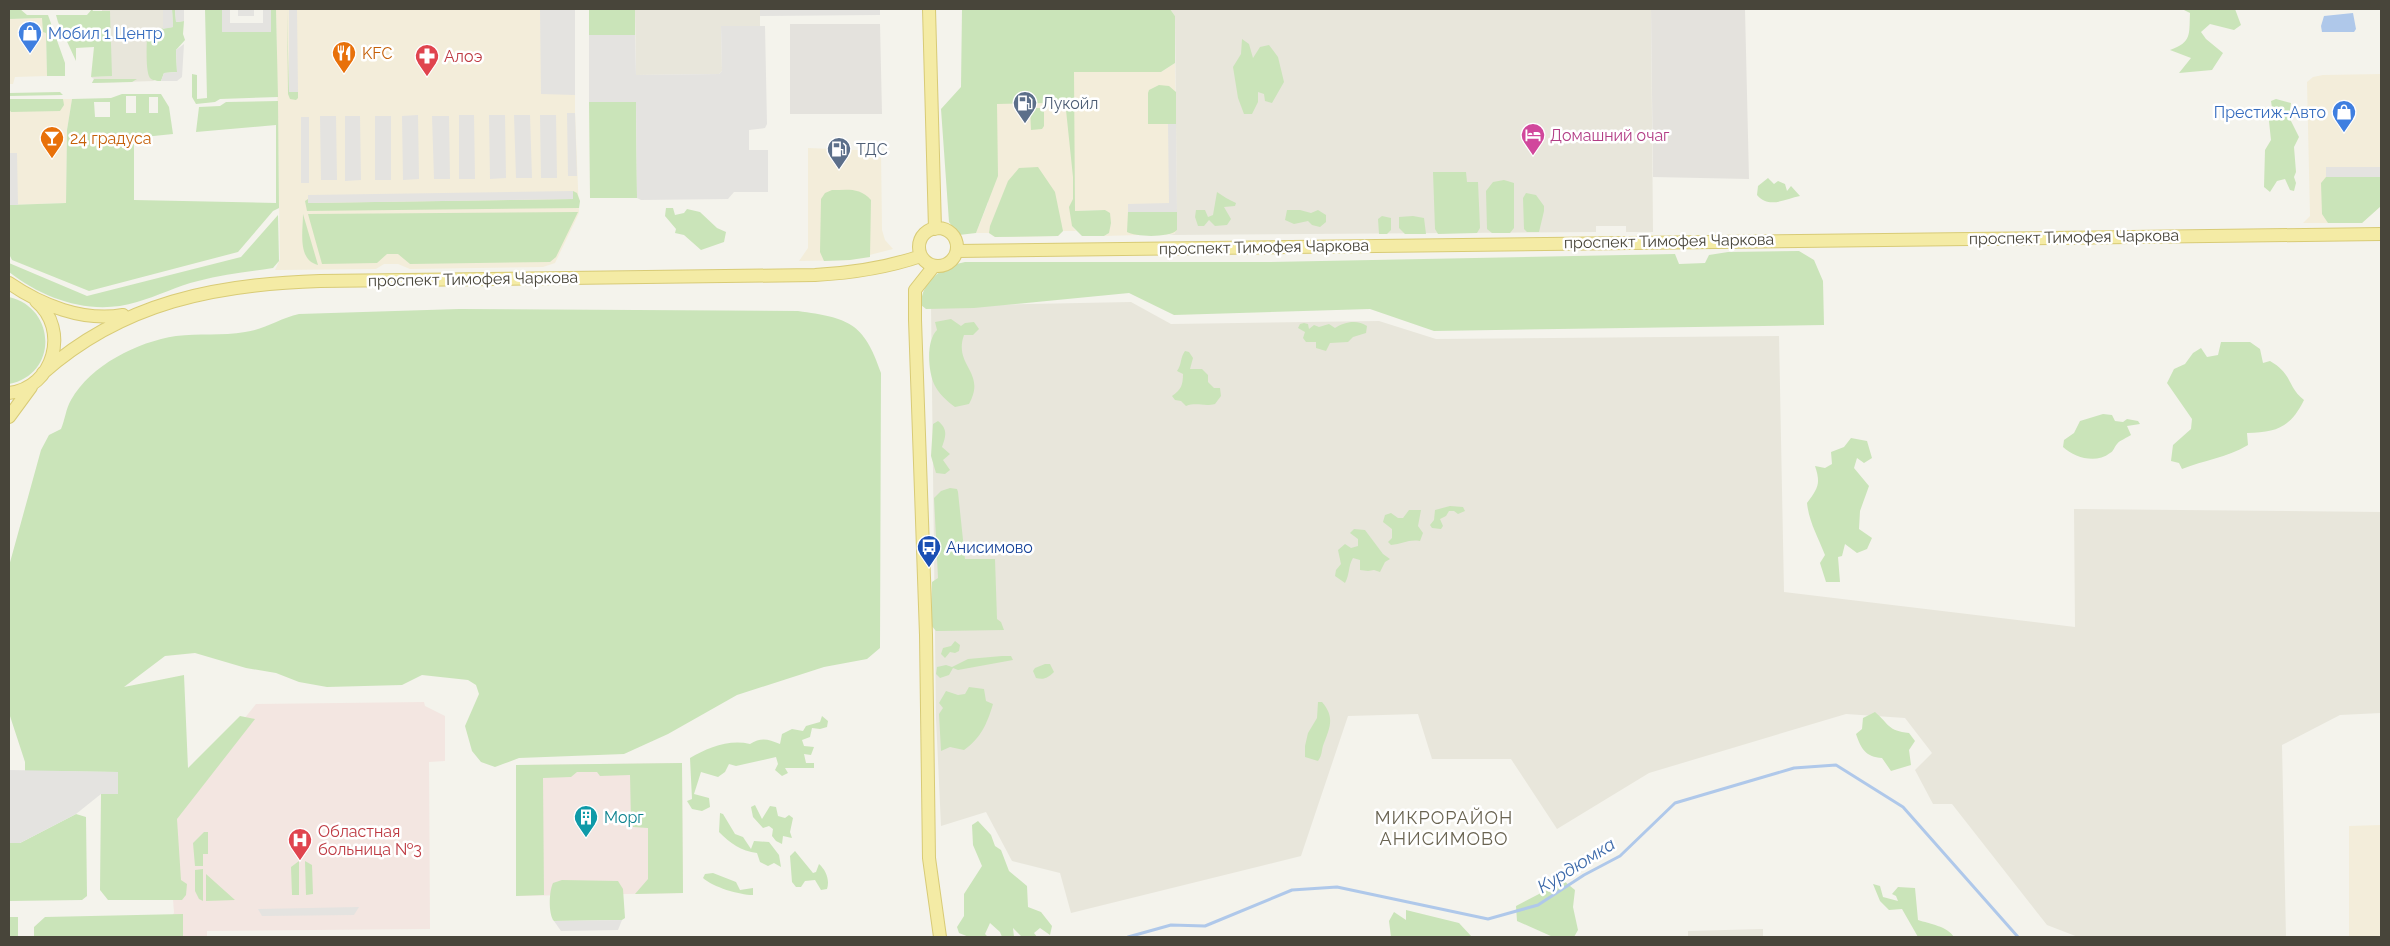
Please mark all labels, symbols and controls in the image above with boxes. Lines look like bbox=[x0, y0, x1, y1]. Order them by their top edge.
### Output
shop icon: Мобил 1 Центр bbox=[17, 20, 43, 54]
place label: Мобил 1 Центр bbox=[48, 24, 163, 43]
restaurant icon: KFC bbox=[331, 40, 357, 74]
pharmacy icon: Алоэ bbox=[414, 43, 440, 77]
place label: KFC bbox=[362, 44, 392, 63]
place label: Алоэ bbox=[444, 47, 482, 66]
fuel station icon: Лукойл bbox=[1012, 90, 1038, 124]
place label: Лукойл bbox=[1042, 94, 1098, 113]
shop icon: Престиж-Авто bbox=[2331, 99, 2357, 133]
place label: Престиж-Авто bbox=[2214, 103, 2326, 122]
hotel icon: Домашний очаг bbox=[1520, 122, 1546, 156]
bar icon: 24 градуса bbox=[39, 125, 65, 159]
place label: Домашний очаг bbox=[1550, 126, 1670, 145]
place label: 24 градуса bbox=[70, 129, 151, 148]
fuel station icon: ТДС bbox=[826, 136, 852, 170]
place label: ТДС bbox=[856, 140, 888, 159]
street label: проспект Тимофея Чаркова bbox=[1969, 226, 2179, 248]
street label: проспект Тимофея Чаркова bbox=[1564, 230, 1774, 252]
street label: проспект Тимофея Чаркова bbox=[1159, 236, 1369, 258]
street label: проспект Тимофея Чаркова bbox=[368, 268, 578, 290]
bus stop icon: Анисимово bbox=[916, 534, 942, 568]
place label: Анисимово bbox=[946, 538, 1033, 557]
building icon: Морг bbox=[573, 804, 599, 838]
district label: МИКРОРАЙОН АНИСИМОВО bbox=[1375, 807, 1513, 849]
place label: Морг bbox=[604, 808, 644, 827]
place label: Областная больница №3 bbox=[318, 822, 422, 859]
hospital icon: Областная больница №3 bbox=[287, 827, 313, 861]
water label: Курдюмка bbox=[1533, 833, 1619, 897]

